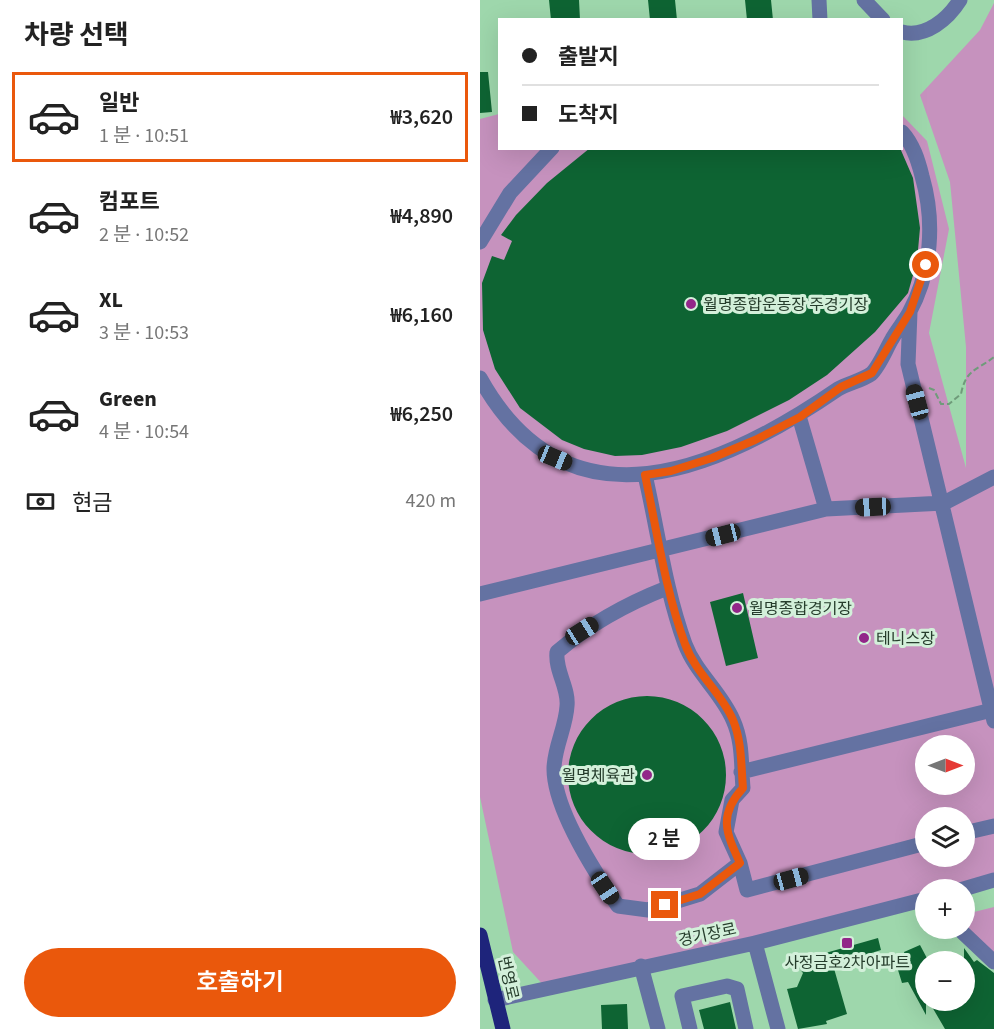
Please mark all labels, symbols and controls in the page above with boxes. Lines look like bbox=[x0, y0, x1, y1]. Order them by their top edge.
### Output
text: 차량 선택 bbox=[24, 16, 129, 55]
text: 출발지 bbox=[558, 41, 619, 73]
text: 일반 bbox=[99, 87, 139, 119]
icon: car bbox=[27, 90, 81, 144]
text: 도착지 bbox=[558, 99, 619, 131]
text: ₩3,620 bbox=[391, 101, 453, 133]
text: 1 분 · 10:51 bbox=[99, 122, 189, 150]
text: 컴포트 bbox=[99, 186, 160, 218]
icon: car bbox=[27, 189, 81, 243]
text: ₩4,890 bbox=[391, 200, 453, 232]
text: 2 분 · 10:52 bbox=[99, 221, 189, 249]
route start bbox=[912, 251, 939, 278]
text: XL bbox=[99, 284, 123, 316]
icon: car bbox=[27, 288, 81, 342]
place label: 월명종합운동장 주경기장 bbox=[703, 294, 868, 316]
marker: 월명종합운동장 주경기장 bbox=[684, 297, 698, 311]
text: ₩6,160 bbox=[391, 299, 453, 331]
text: 3 분 · 10:53 bbox=[99, 319, 189, 347]
car bbox=[904, 382, 930, 422]
text: Green bbox=[99, 383, 157, 415]
icon: car bbox=[27, 387, 81, 441]
text: ₩6,250 bbox=[391, 398, 453, 430]
text: 4 분 · 10:54 bbox=[99, 418, 189, 446]
car bbox=[535, 443, 575, 473]
icon: cash bbox=[24, 485, 57, 518]
text: 현금 bbox=[72, 487, 112, 519]
text: 420 m bbox=[406, 487, 456, 515]
car bbox=[855, 497, 891, 517]
car bbox=[703, 522, 743, 548]
place label: 월명종합경기장 bbox=[749, 598, 852, 620]
marker: 월명종합경기장 bbox=[730, 601, 744, 615]
car bbox=[562, 614, 602, 648]
place label: 테니스장 bbox=[876, 628, 935, 650]
marker: 테니스장 bbox=[857, 631, 871, 645]
north arrow bbox=[915, 735, 975, 795]
map controls bbox=[915, 735, 975, 1011]
place label: 월명체육관 bbox=[561, 765, 635, 787]
marker: 월명체육관 bbox=[640, 768, 654, 782]
button: layers bbox=[915, 807, 975, 867]
callout: 2 분 bbox=[629, 818, 701, 860]
text: 2 분 bbox=[648, 825, 680, 853]
car bbox=[771, 866, 811, 892]
car bbox=[587, 868, 623, 908]
button: + bbox=[915, 879, 975, 939]
route end bbox=[651, 891, 678, 918]
street label: 경기장로 bbox=[676, 918, 739, 952]
marker: 사정금호2차아파트 bbox=[840, 936, 854, 950]
button: 호출하기 bbox=[24, 948, 456, 1017]
button: − bbox=[915, 951, 975, 1011]
place label: 사정금호2차아파트 bbox=[784, 952, 910, 974]
street label: 번영로 bbox=[492, 954, 524, 1002]

